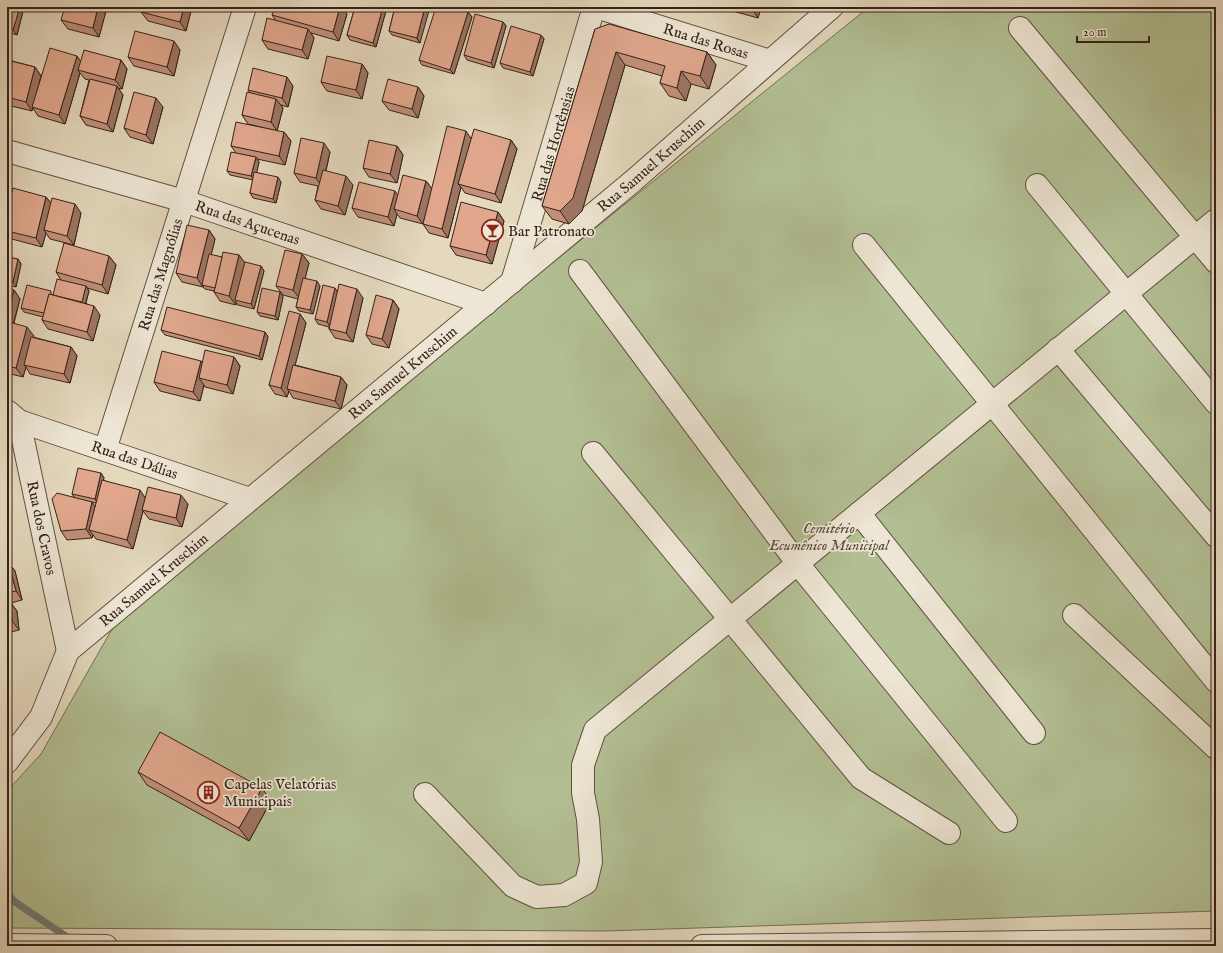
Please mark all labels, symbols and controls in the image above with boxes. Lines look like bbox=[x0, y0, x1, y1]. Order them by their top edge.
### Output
scale bar bbox=[1077, 18, 1149, 44]
street label: Rua das Rosas bbox=[661, 19, 751, 64]
text: 20 m bbox=[1083, 25, 1106, 40]
street label: Rua das Hortênsias bbox=[527, 84, 580, 204]
street label: Rua Samuel Kruschim bbox=[594, 113, 709, 217]
street label: Rua das Açucenas bbox=[192, 196, 302, 250]
street label: Rua das Magnólias bbox=[134, 216, 188, 333]
bar icon: Bar Patronato bbox=[480, 218, 506, 244]
place label: Bar Patronato bbox=[508, 222, 595, 241]
street label: Rua Samuel Kruschim bbox=[345, 322, 462, 424]
street label: Rua das Dálias bbox=[89, 437, 180, 484]
street label: Rua dos Cravos bbox=[22, 479, 61, 577]
park label: Cemitério Ecumênico Municipal bbox=[768, 519, 890, 555]
street label: Rua Samuel Kruschim bbox=[95, 529, 213, 631]
place label: Capelas Velatórias Municipais bbox=[224, 775, 336, 811]
building icon: Capelas Velatórias Municipais bbox=[196, 780, 222, 806]

